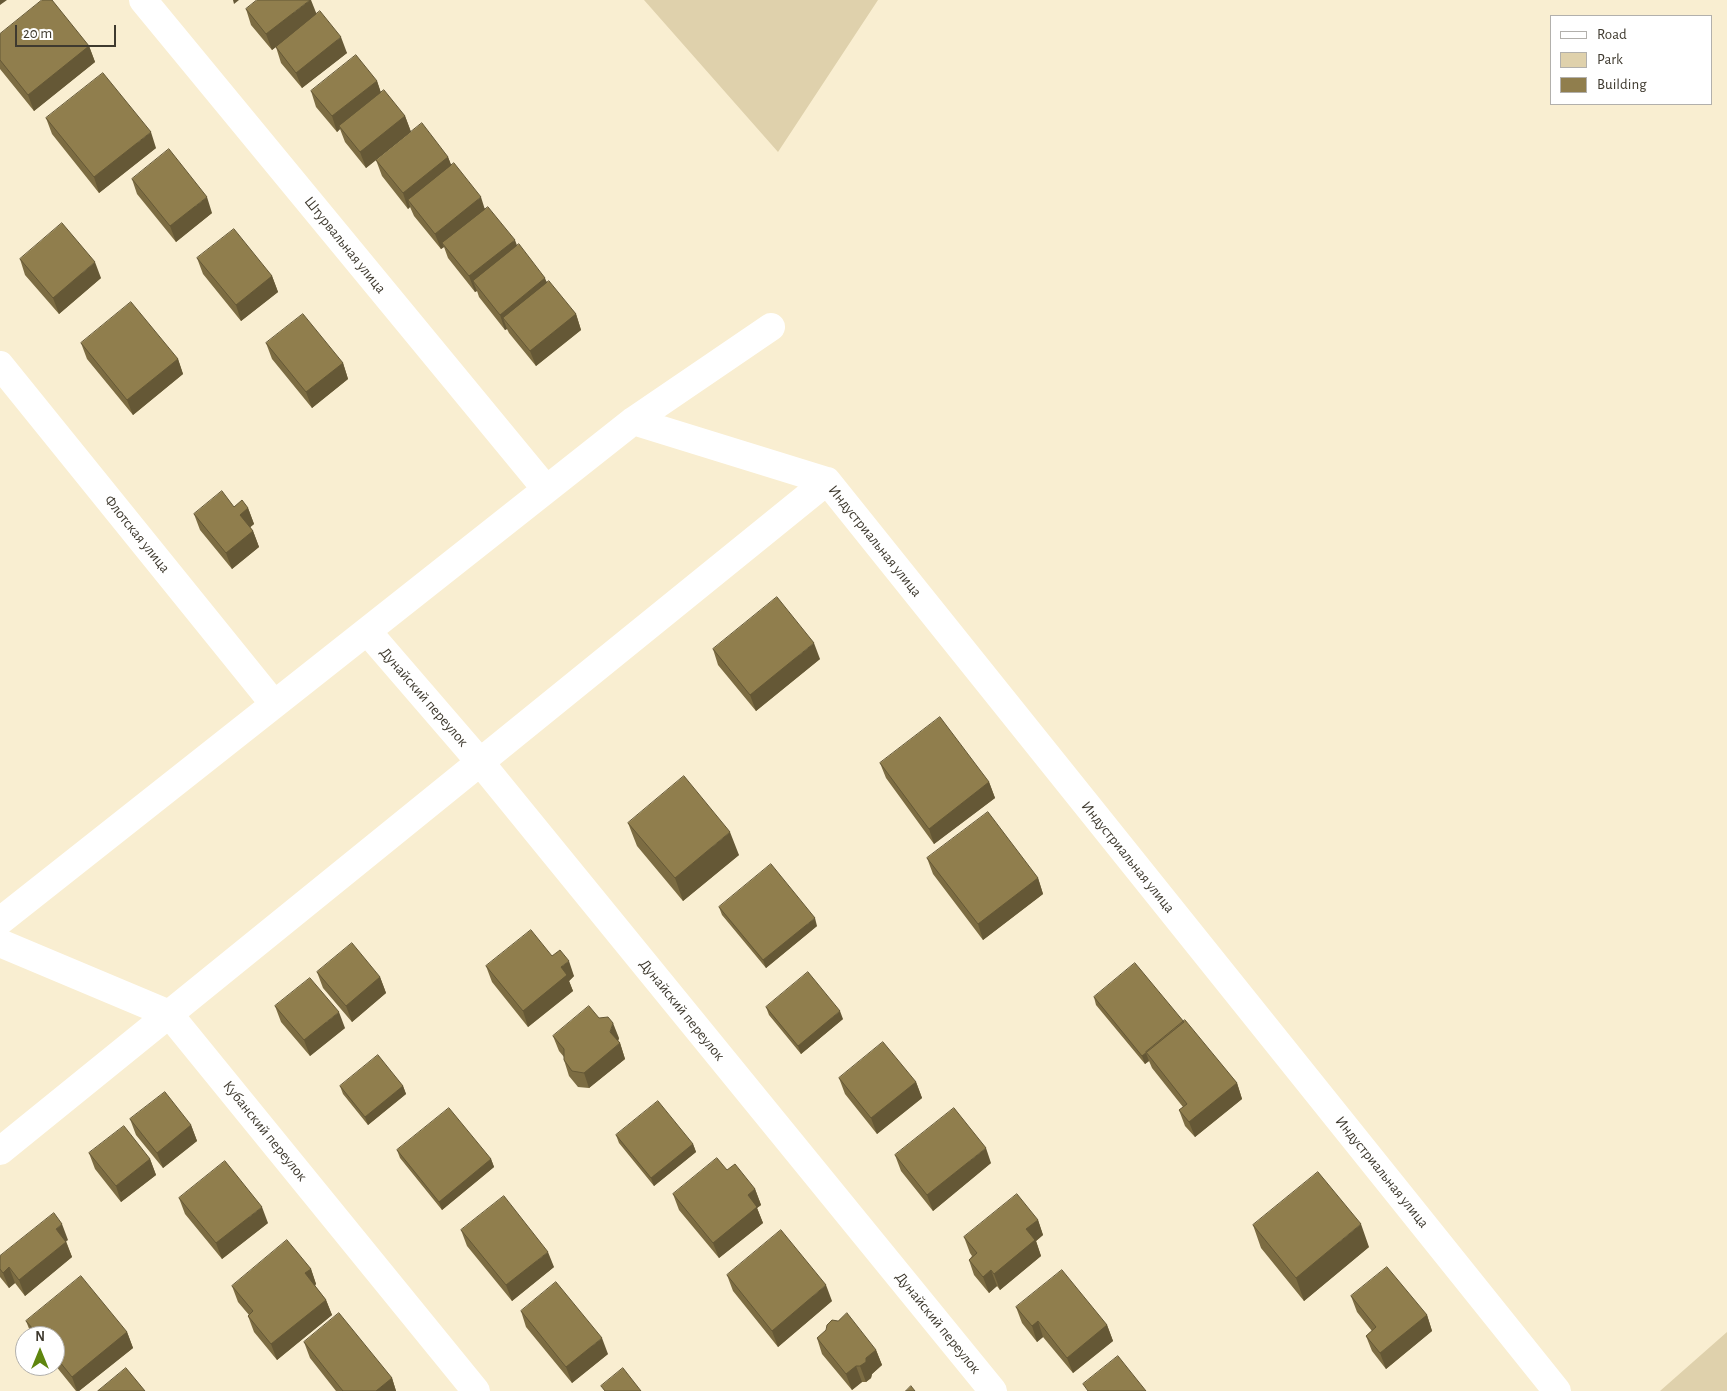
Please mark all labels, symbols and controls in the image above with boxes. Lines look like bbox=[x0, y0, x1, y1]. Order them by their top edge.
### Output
scale bar bbox=[18, 15, 119, 47]
legend bbox=[1550, 15, 1712, 105]
text: 20 m bbox=[23, 26, 52, 41]
text: Road bbox=[1597, 27, 1627, 42]
text: Park bbox=[1597, 52, 1623, 67]
text: Building bbox=[1597, 77, 1647, 92]
street label: Штурвальная улица bbox=[300, 193, 390, 297]
street label: Индустриальная улица bbox=[824, 481, 926, 601]
street label: Флотская улица bbox=[100, 491, 174, 577]
street label: Дунайский переулок bbox=[376, 644, 472, 750]
street label: Индустриальная улица bbox=[1077, 797, 1179, 917]
street label: Дунайский переулок bbox=[635, 955, 729, 1065]
street label: Кубанский переулок bbox=[219, 1077, 311, 1185]
street label: Индустриальная улица bbox=[1331, 1112, 1433, 1232]
street label: Дунайский переулок bbox=[891, 1268, 985, 1378]
north arrow bbox=[15, 1326, 65, 1376]
text: N bbox=[35, 1330, 45, 1344]

